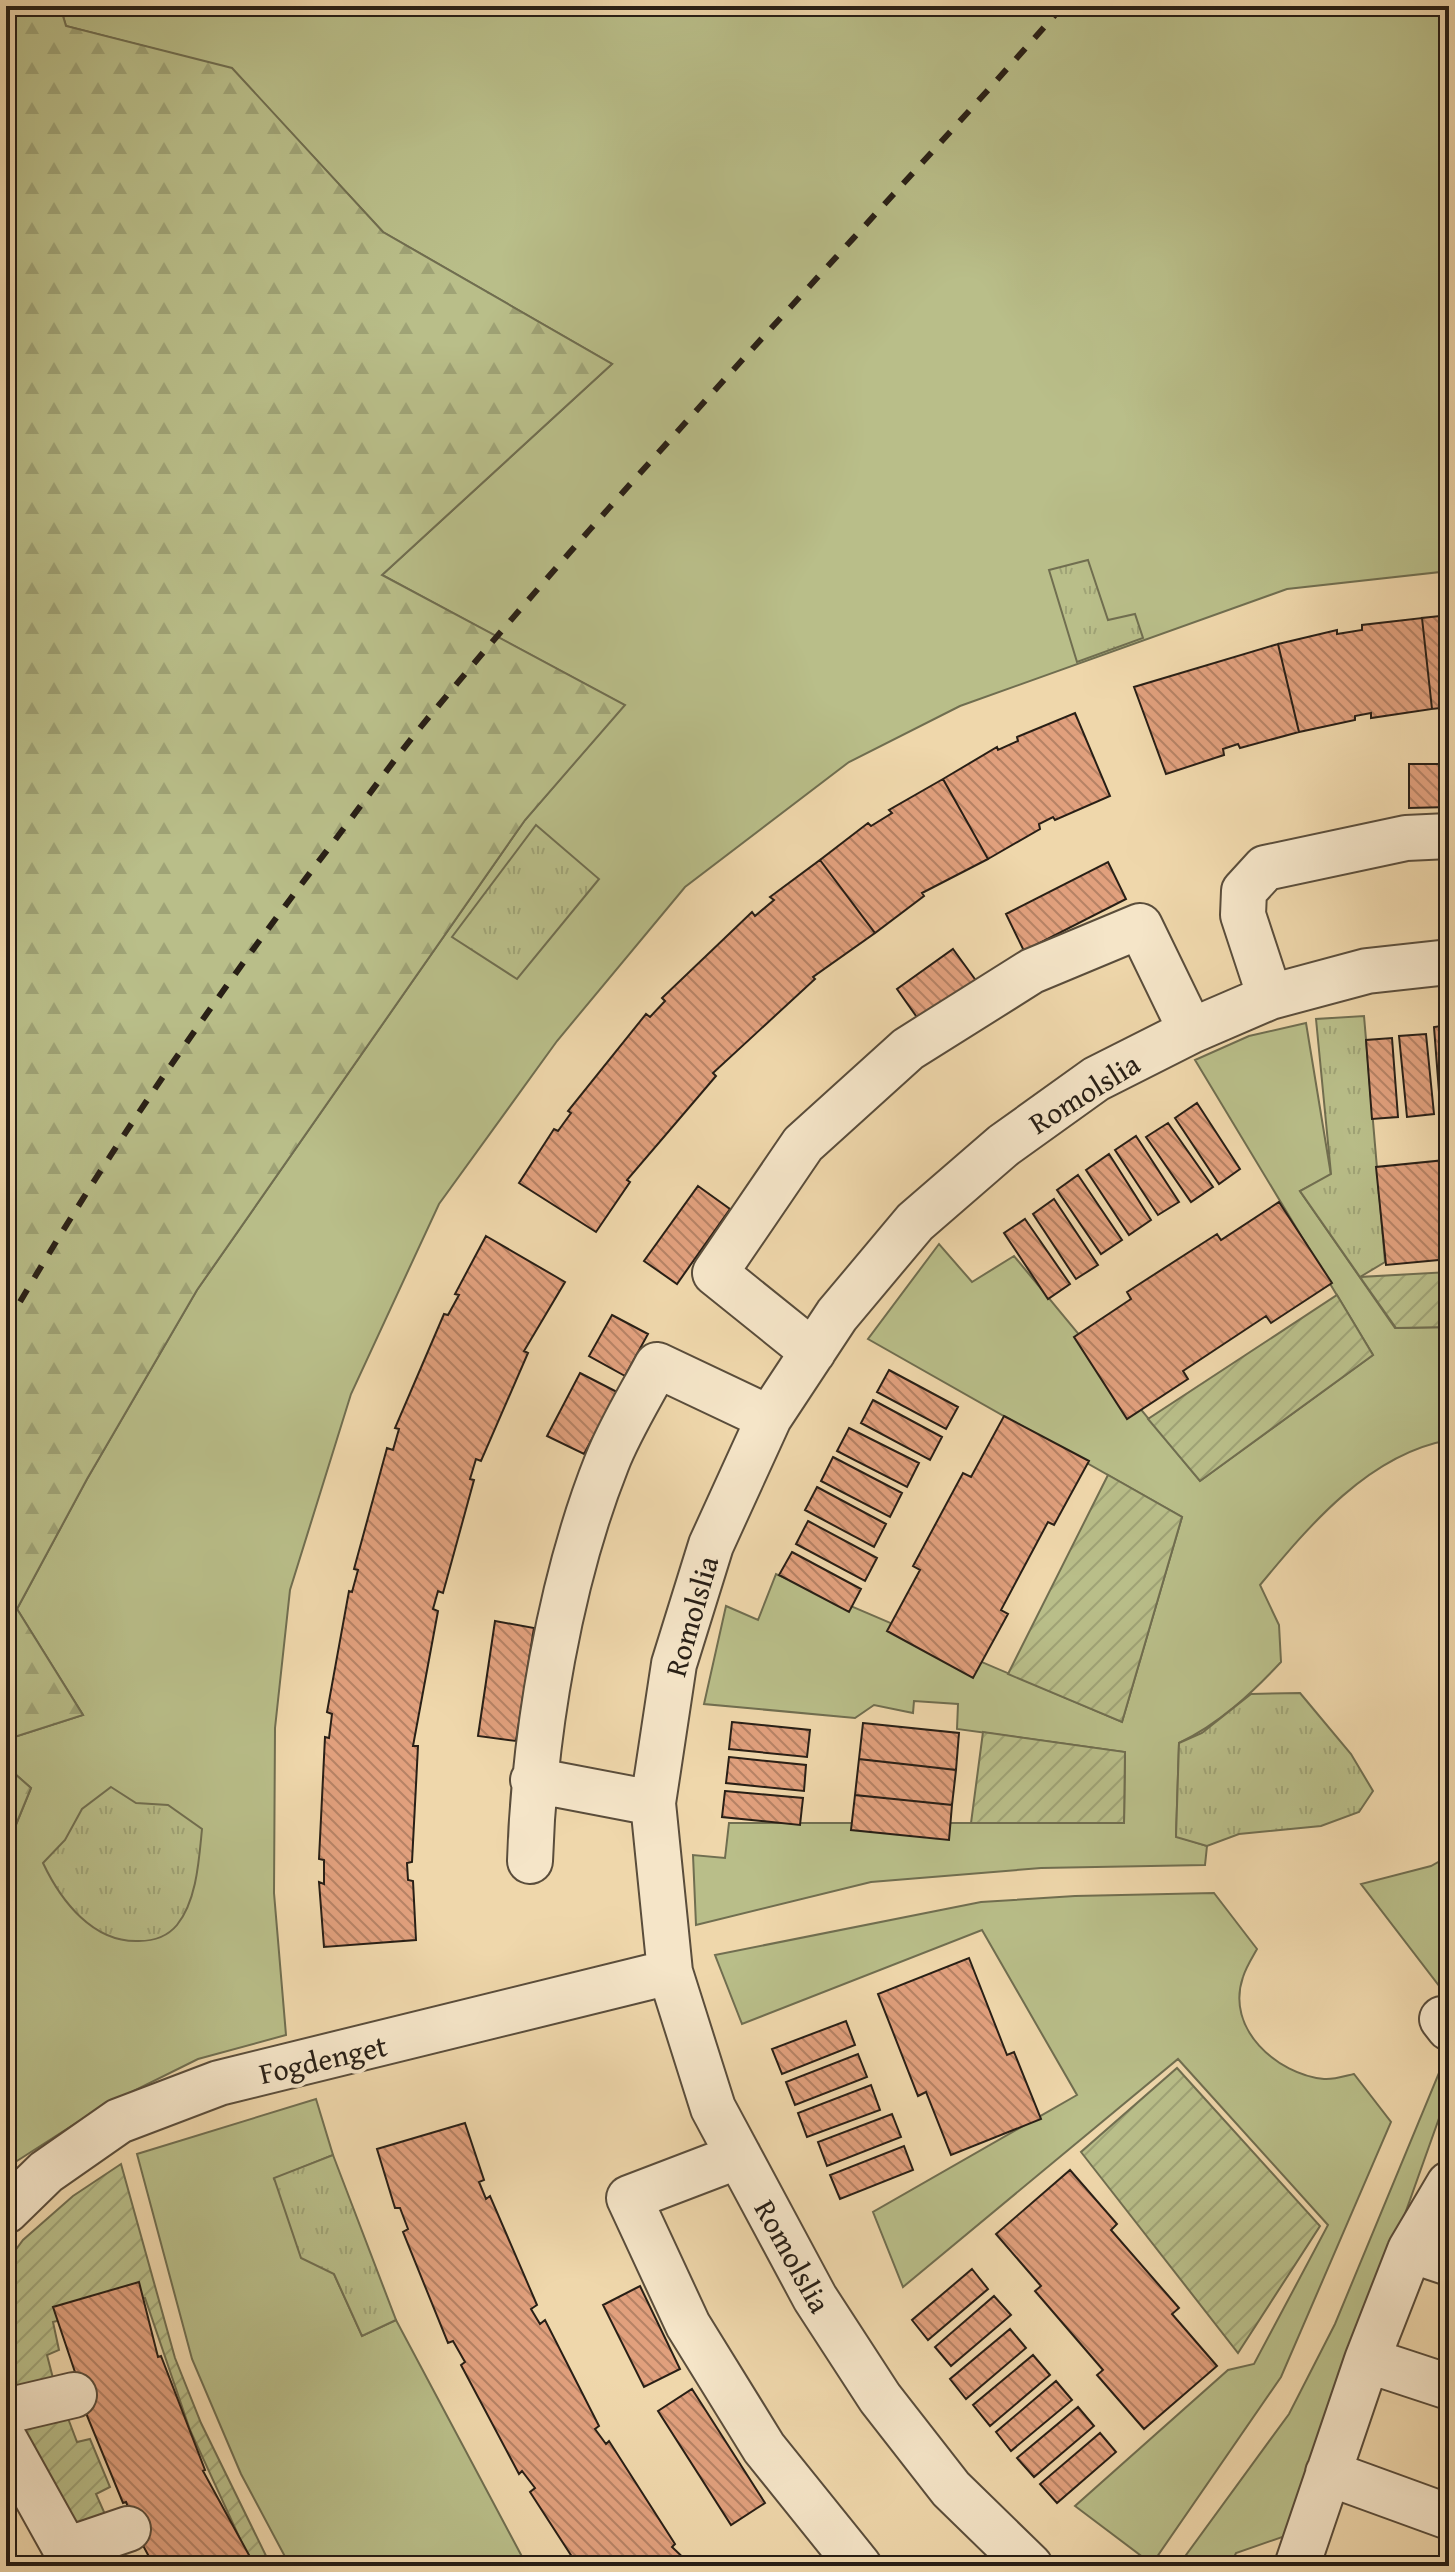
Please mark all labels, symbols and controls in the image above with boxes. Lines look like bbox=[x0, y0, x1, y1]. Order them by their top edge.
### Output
street label: Romolslia bbox=[1020, 1042, 1148, 1144]
street label: Romolslia bbox=[653, 1550, 729, 1682]
street label: Fogdenget bbox=[255, 2023, 392, 2095]
street label: Romolslia bbox=[744, 2191, 842, 2321]

